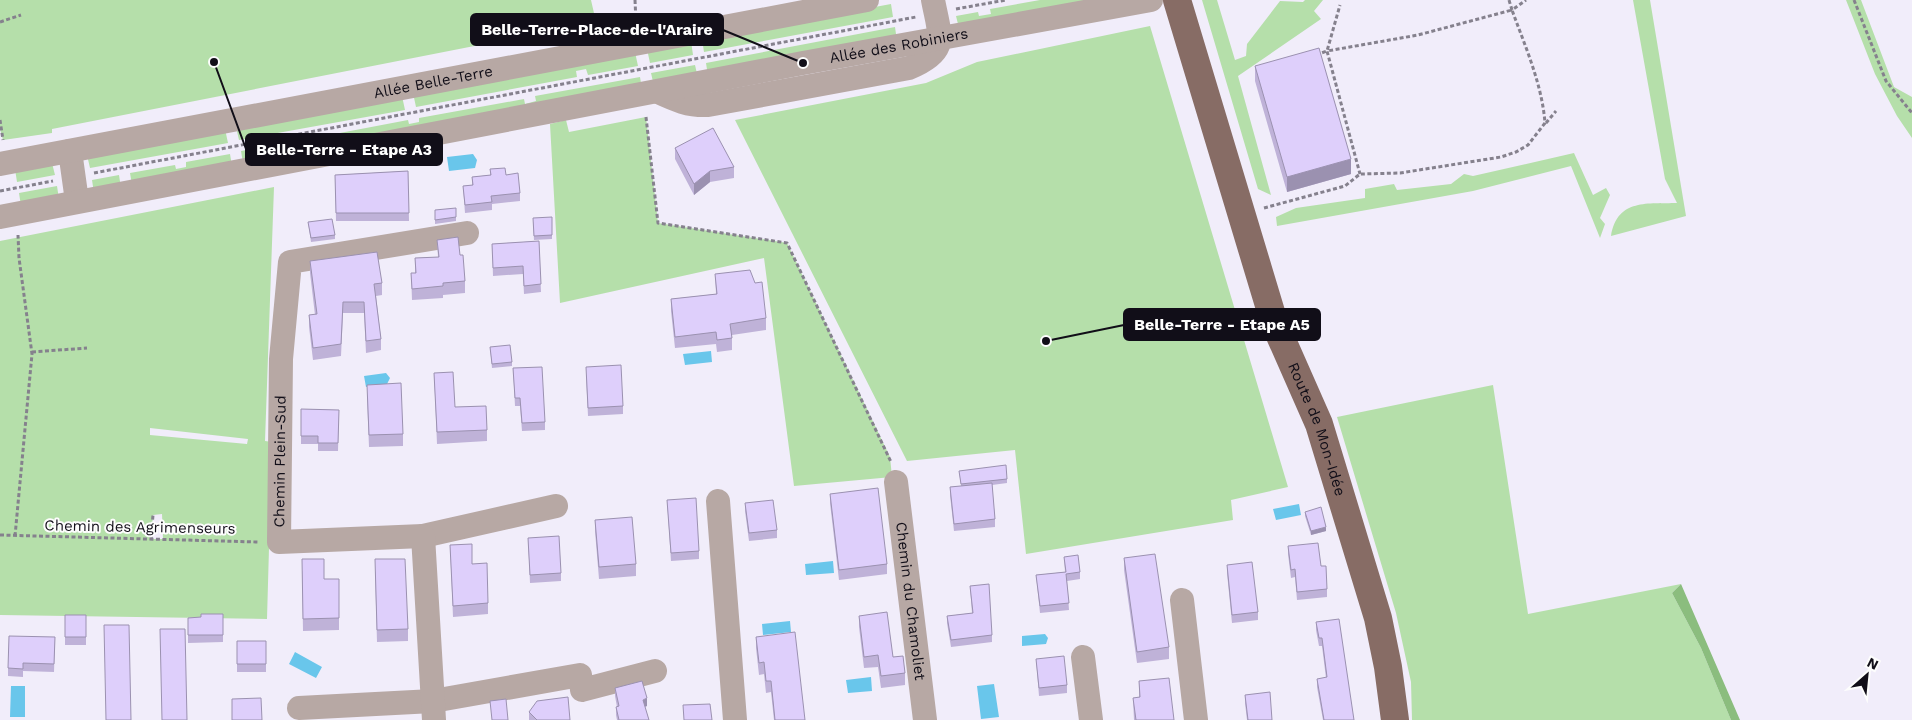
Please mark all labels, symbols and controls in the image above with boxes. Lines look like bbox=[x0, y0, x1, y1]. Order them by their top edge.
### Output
callout: Belle-Terre-Place-de-l'Araire bbox=[471, 14, 723, 45]
text: Belle-Terre-Place-de-l'Araire bbox=[481, 20, 713, 39]
street label: Allée des Robiniers bbox=[828, 24, 970, 67]
street label: Allée Belle-Terre bbox=[372, 62, 494, 102]
callout: Belle-Terre - Etape A3 bbox=[246, 134, 442, 165]
text: Belle-Terre - Etape A3 bbox=[256, 140, 432, 159]
callout: Belle-Terre - Etape A5 bbox=[1124, 309, 1320, 340]
text: Belle-Terre - Etape A5 bbox=[1134, 315, 1310, 334]
street label: Route de Mon-Idée bbox=[1284, 360, 1349, 498]
street label: Chemin Plein-Sud bbox=[270, 395, 290, 528]
street label: Chemin des Agrimenseurs bbox=[44, 516, 236, 538]
street label: Chemin du Chamoliet bbox=[892, 521, 929, 682]
north arrow bbox=[1842, 650, 1892, 700]
text: N bbox=[1865, 654, 1881, 673]

